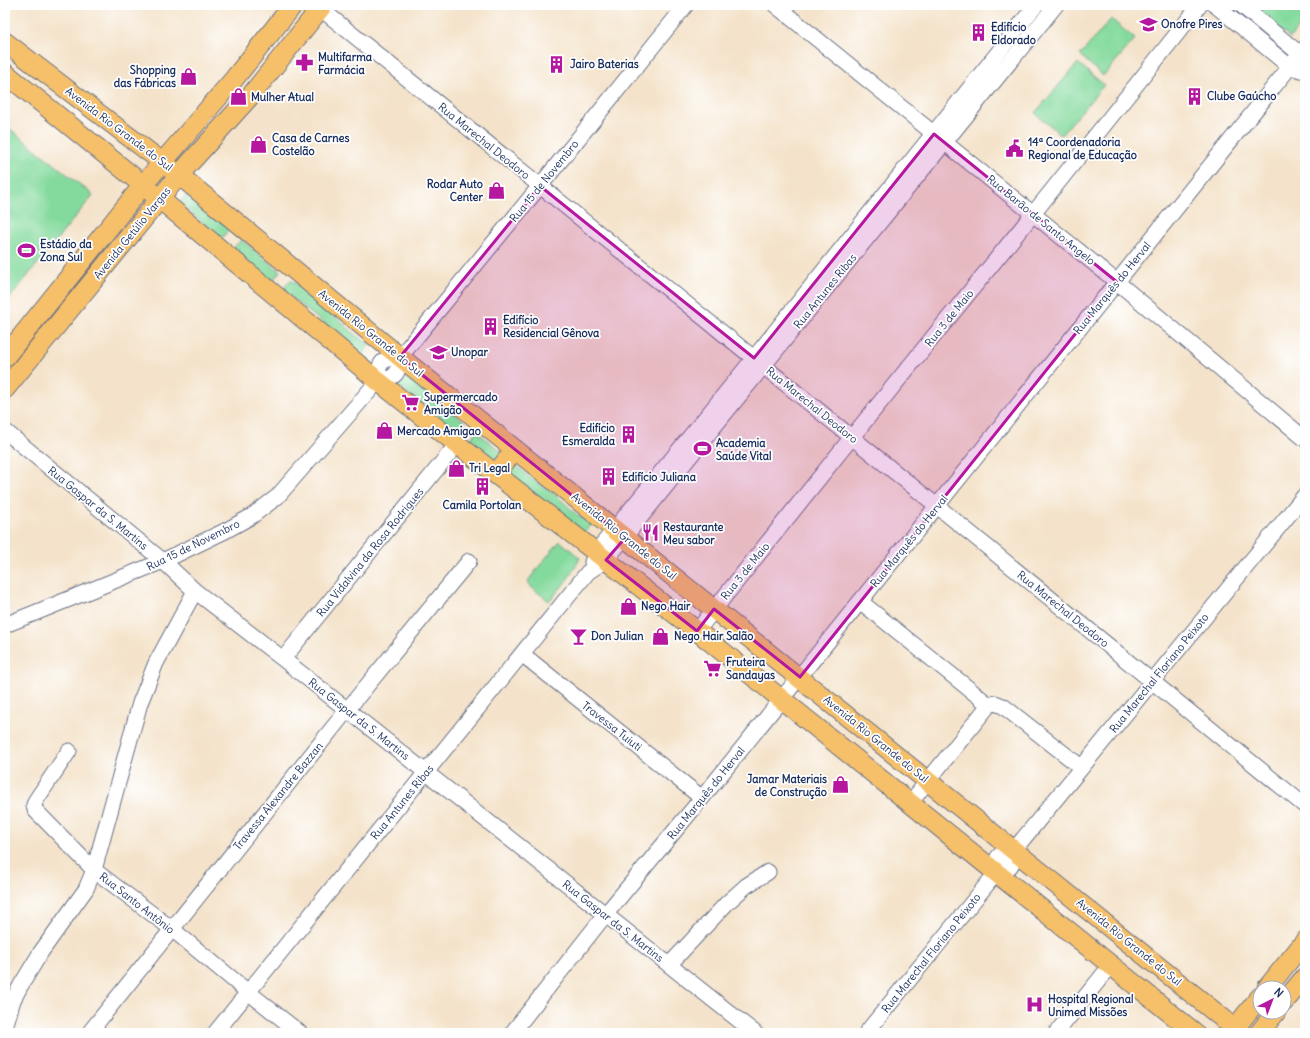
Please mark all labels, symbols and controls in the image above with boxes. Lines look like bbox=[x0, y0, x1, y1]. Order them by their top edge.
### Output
school or university icon: Onofre Pires bbox=[1138, 14, 1158, 34]
place label: Onofre Pires bbox=[1161, 17, 1222, 31]
place label: Edifício Eldorado bbox=[991, 20, 1036, 47]
building icon: Edifício Eldorado bbox=[968, 23, 988, 43]
place label: Multifarma Farmácia bbox=[318, 50, 373, 77]
pharmacy icon: Multifarma Farmácia bbox=[295, 53, 315, 73]
building icon: Jairo Baterias bbox=[547, 54, 567, 74]
place label: Jairo Baterias bbox=[570, 57, 639, 71]
place label: Shopping das Fábricas bbox=[114, 63, 176, 90]
shop icon: Shopping das Fábricas bbox=[179, 66, 199, 86]
street label: Avenida Rio Grande do Sul bbox=[63, 84, 175, 174]
building icon: Clube Gaúcho bbox=[1184, 86, 1204, 106]
shop icon: Mulher Atual bbox=[228, 87, 248, 107]
place label: Clube Gaúcho bbox=[1207, 89, 1276, 103]
place label: Mulher Atual bbox=[251, 90, 314, 104]
street label: Rua Marechal Deodoro bbox=[435, 100, 533, 182]
place label: Casa de Carnes Costelão bbox=[272, 131, 350, 158]
shop icon: Casa de Carnes Costelão bbox=[249, 134, 269, 154]
place label: 14ª Coordenadoria Regional de Educação bbox=[1028, 135, 1137, 163]
street label: Rua 15 de Novembro bbox=[507, 137, 581, 225]
public building icon: 14ª Coordenadoria Regional de Educação bbox=[1005, 138, 1025, 158]
street label: Rua Barão de Santo Angelo bbox=[984, 172, 1098, 268]
place label: Rodar Auto Center bbox=[427, 177, 484, 204]
shop icon: Rodar Auto Center bbox=[486, 180, 506, 200]
street label: Avenida Getúlio Vargas bbox=[90, 184, 174, 282]
place label: Estádio da Zona Sul bbox=[40, 237, 93, 264]
street label: Rua Marquês do Herval bbox=[1070, 239, 1154, 337]
sports icon: Estádio da Zona Sul bbox=[17, 240, 37, 260]
street label: Rua Antunes Ribas bbox=[790, 251, 860, 331]
street label: Avenida Rio Grande do Sul bbox=[316, 286, 426, 380]
street label: Rua 3 de Maio bbox=[922, 286, 976, 350]
place label: Edifício Residencial Gênova bbox=[503, 313, 600, 340]
building icon: Edifício Residencial Gênova bbox=[480, 316, 500, 336]
school or university icon: Unopar bbox=[428, 342, 448, 362]
place label: Unopar bbox=[451, 345, 489, 360]
street label: Rua Marechal Deodoro bbox=[763, 364, 861, 446]
place label: Supermercado Amigão bbox=[424, 390, 498, 418]
supermarket icon: Supermercado Amigão bbox=[401, 393, 421, 413]
shop icon: Mercado Amigao bbox=[374, 421, 394, 441]
place label: Edifício Esmeralda bbox=[562, 421, 616, 448]
place label: Mercado Amigao bbox=[397, 424, 481, 439]
building icon: Edifício Esmeralda bbox=[618, 424, 638, 444]
place label: Academia Saúde Vital bbox=[716, 436, 771, 463]
sports icon: Academia Saúde Vital bbox=[693, 439, 713, 459]
shop icon: Tri Legal bbox=[446, 458, 466, 478]
place label: Tri Legal bbox=[469, 461, 510, 476]
street label: Rua Gaspar da S. Martins bbox=[45, 463, 151, 553]
building icon: Edifício Juliana bbox=[599, 467, 619, 487]
place label: Edifício Juliana bbox=[622, 470, 697, 484]
building icon: Camila Portolan bbox=[472, 477, 492, 497]
street label: Rua Vidalvina da Rosa Rodrigues bbox=[314, 485, 426, 619]
street label: Avenida Rio Grande do Sul bbox=[569, 489, 679, 583]
street label: Rua Marquês do Herval bbox=[867, 492, 951, 590]
place label: Camila Portolan bbox=[443, 498, 522, 512]
street label: Rua 15 de Novembro bbox=[144, 516, 242, 574]
place label: Restaurante Meu sabor bbox=[663, 520, 724, 547]
restaurant icon: Restaurante Meu sabor bbox=[640, 523, 660, 543]
street label: Rua 3 de Maio bbox=[718, 539, 772, 603]
street label: Rua Marechal Deodoro bbox=[1014, 568, 1112, 650]
shop icon: Nego Hair bbox=[618, 596, 638, 616]
place label: Nego Hair bbox=[641, 599, 691, 614]
street label: Rua Marechal Floriano Peixoto bbox=[1106, 610, 1212, 736]
bar icon: Don Julian bbox=[568, 626, 588, 646]
shop icon: Nego Hair Salão bbox=[651, 626, 671, 646]
place label: Don Julian bbox=[591, 629, 644, 643]
place label: Nego Hair Salão bbox=[674, 629, 753, 644]
place label: Fruteira Sandayas bbox=[726, 655, 775, 683]
supermarket icon: Fruteira Sandayas bbox=[703, 658, 723, 678]
street label: Rua Gaspar da S. Martins bbox=[306, 675, 412, 763]
street label: Avenida Rio Grande do Sul bbox=[821, 692, 931, 786]
street label: Travessa Tuiuti bbox=[579, 698, 645, 754]
street label: Travessa Alexandre Bazzan bbox=[230, 739, 326, 853]
street label: Rua Marquês do Herval bbox=[664, 744, 748, 842]
street label: Rua Antunes Ribas bbox=[367, 762, 437, 842]
place label: Jamar Materiais de Construção bbox=[747, 772, 827, 800]
shop icon: Jamar Materiais de Construção bbox=[830, 775, 850, 795]
street label: Rua Santo Antônio bbox=[97, 869, 177, 937]
street label: Rua Gaspar da S. Martins bbox=[560, 877, 666, 965]
street label: Rua Marechal Floriano Peixoto bbox=[878, 890, 984, 1016]
street label: Avenida Rio Grande do Sul bbox=[1074, 895, 1184, 989]
north arrow bbox=[1252, 980, 1292, 1020]
text: N bbox=[1271, 985, 1286, 1000]
place label: Hospital Regional Unimed Missões bbox=[1048, 992, 1133, 1019]
hospital icon: Hospital Regional Unimed Missões bbox=[1025, 995, 1045, 1015]

